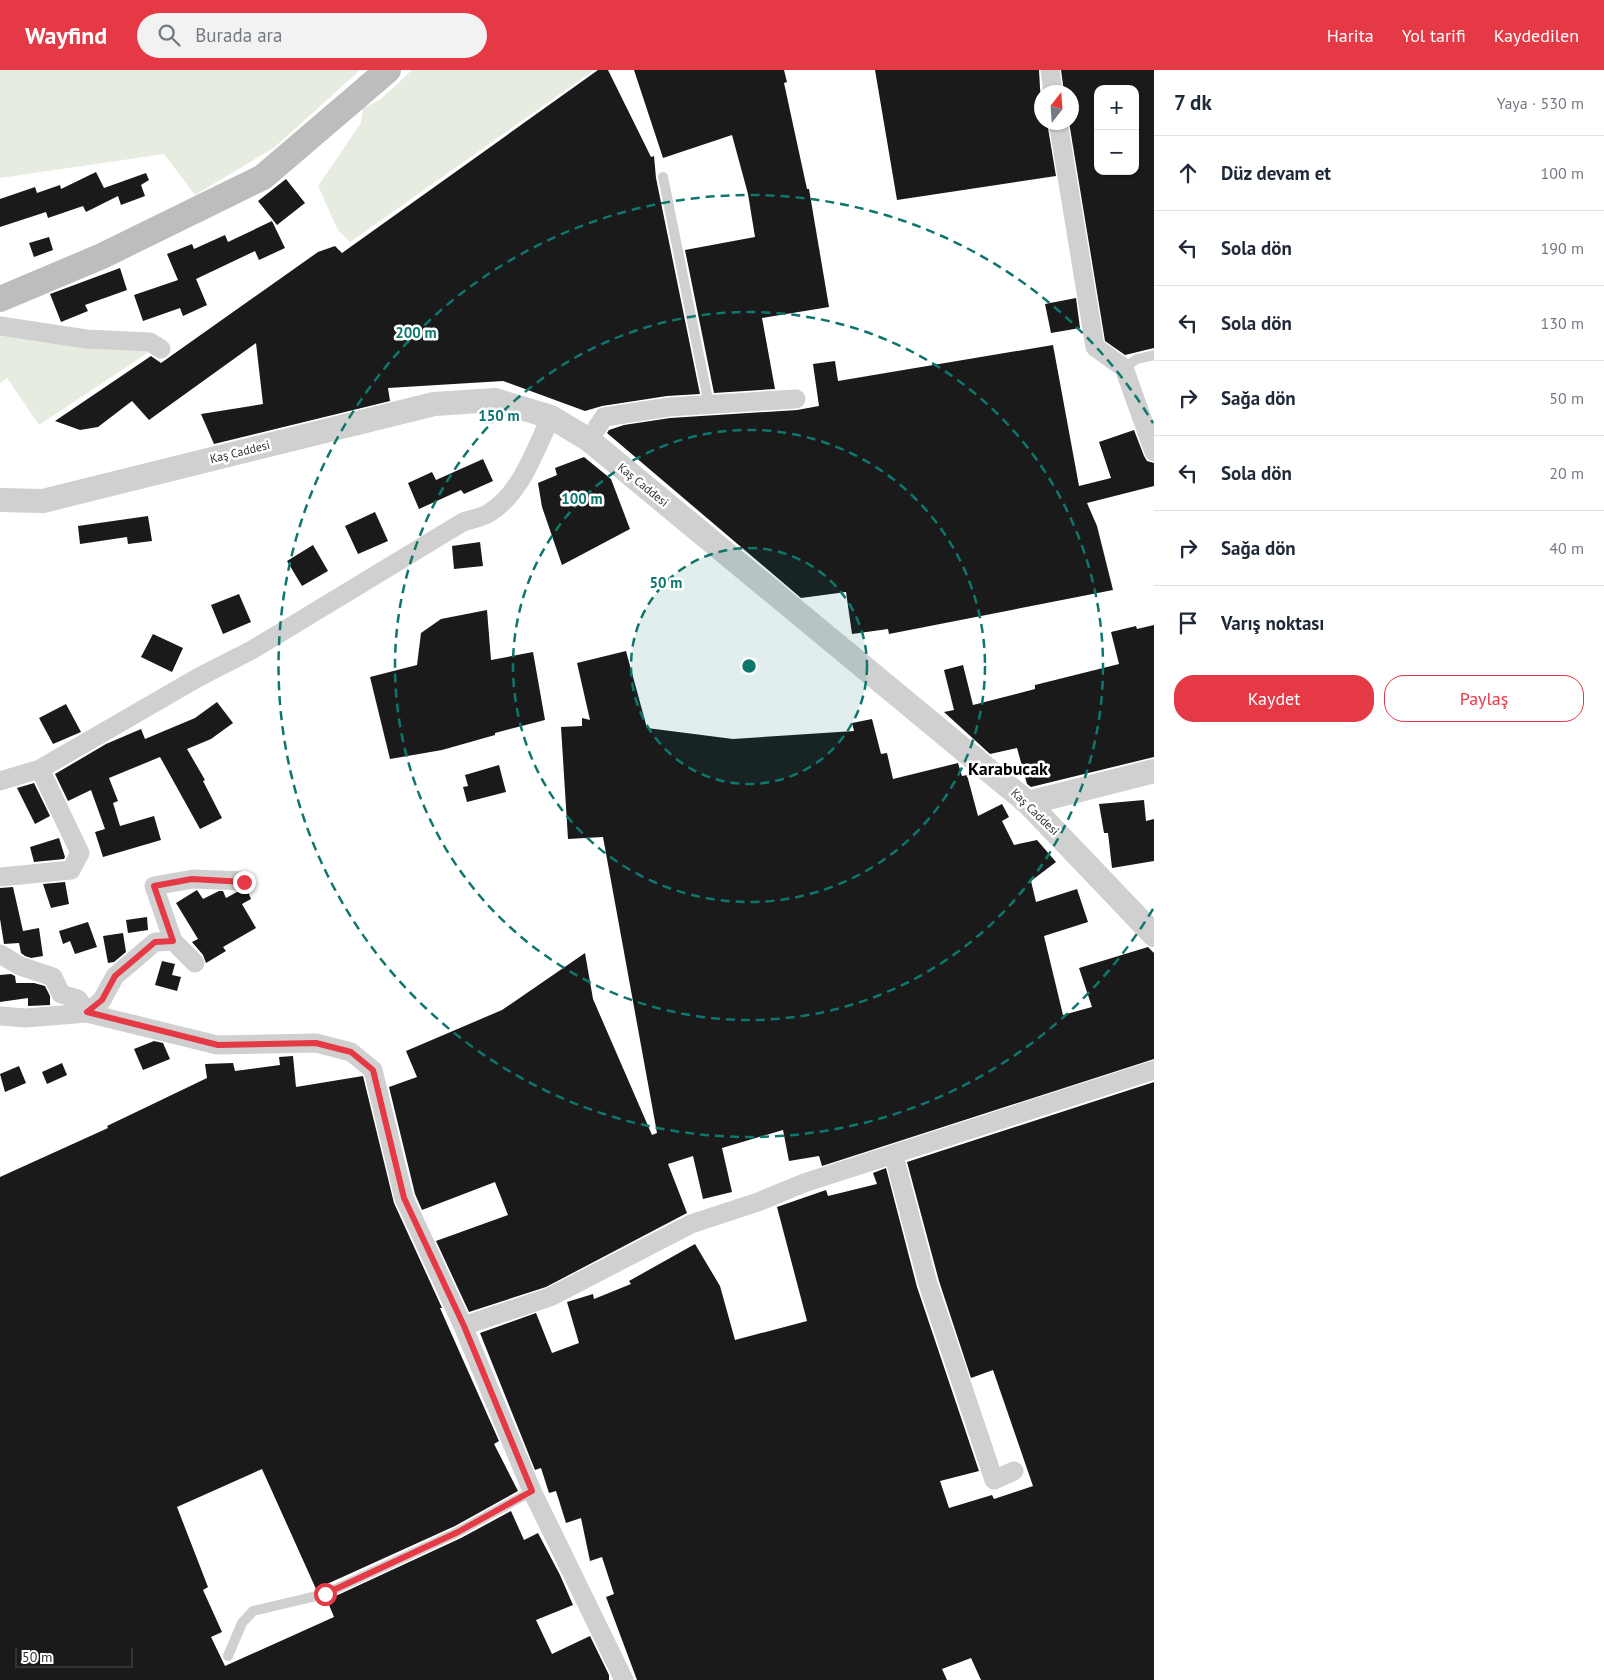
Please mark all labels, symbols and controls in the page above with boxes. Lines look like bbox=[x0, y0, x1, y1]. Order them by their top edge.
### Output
search box bbox=[137, 13, 487, 58]
text: Wayfind bbox=[25, 20, 107, 51]
icon: search bbox=[155, 21, 183, 49]
text: Burada ara bbox=[195, 23, 282, 47]
text: Harita bbox=[1327, 24, 1374, 47]
text: Yol tarifi bbox=[1402, 24, 1466, 47]
text: Kaydedilen bbox=[1494, 24, 1579, 47]
north arrow bbox=[1034, 85, 1079, 130]
map controls bbox=[1094, 85, 1139, 175]
button: + bbox=[1094, 85, 1139, 130]
text: 7 dk bbox=[1174, 89, 1212, 116]
text: Yaya · 530 m bbox=[1497, 93, 1584, 113]
button: − bbox=[1094, 130, 1139, 175]
icon: ahead bbox=[1174, 159, 1202, 187]
text: Düz devam et bbox=[1221, 161, 1331, 185]
text: 100 m bbox=[1541, 163, 1584, 183]
icon: left bbox=[1174, 234, 1202, 262]
text: Sola dön bbox=[1221, 236, 1292, 260]
text: 190 m bbox=[1541, 238, 1584, 258]
icon: left bbox=[1174, 309, 1202, 337]
text: Sola dön bbox=[1221, 311, 1292, 335]
text: 130 m bbox=[1541, 313, 1584, 333]
text: 200 m bbox=[395, 323, 437, 342]
icon: right bbox=[1174, 384, 1202, 412]
text: Sağa dön bbox=[1221, 386, 1296, 410]
text: 50 m bbox=[1549, 388, 1584, 408]
text: 150 m bbox=[478, 406, 520, 425]
street label: Kaş Caddesi bbox=[208, 437, 271, 466]
icon: left bbox=[1174, 459, 1202, 487]
street label: Kaş Caddesi bbox=[615, 460, 672, 510]
text: Sola dön bbox=[1221, 461, 1292, 485]
text: 20 m bbox=[1549, 463, 1584, 483]
text: 100 m bbox=[561, 489, 603, 508]
icon: right bbox=[1174, 534, 1202, 562]
text: Sağa dön bbox=[1221, 536, 1296, 560]
text: 40 m bbox=[1549, 538, 1584, 558]
text: 50 m bbox=[650, 573, 682, 592]
icon: arrive bbox=[1174, 609, 1202, 637]
text: Varış noktası bbox=[1221, 611, 1324, 635]
centre of rings bbox=[740, 657, 758, 675]
button: Kaydet bbox=[1174, 675, 1374, 722]
button: Paylaş bbox=[1384, 675, 1584, 722]
district label: Karabucak bbox=[968, 757, 1048, 780]
street label: Kaş Caddesi bbox=[1008, 785, 1063, 838]
route end bbox=[233, 871, 256, 894]
route start bbox=[314, 1583, 337, 1606]
scale bar bbox=[15, 1645, 132, 1668]
text: 50 m bbox=[22, 1648, 52, 1666]

